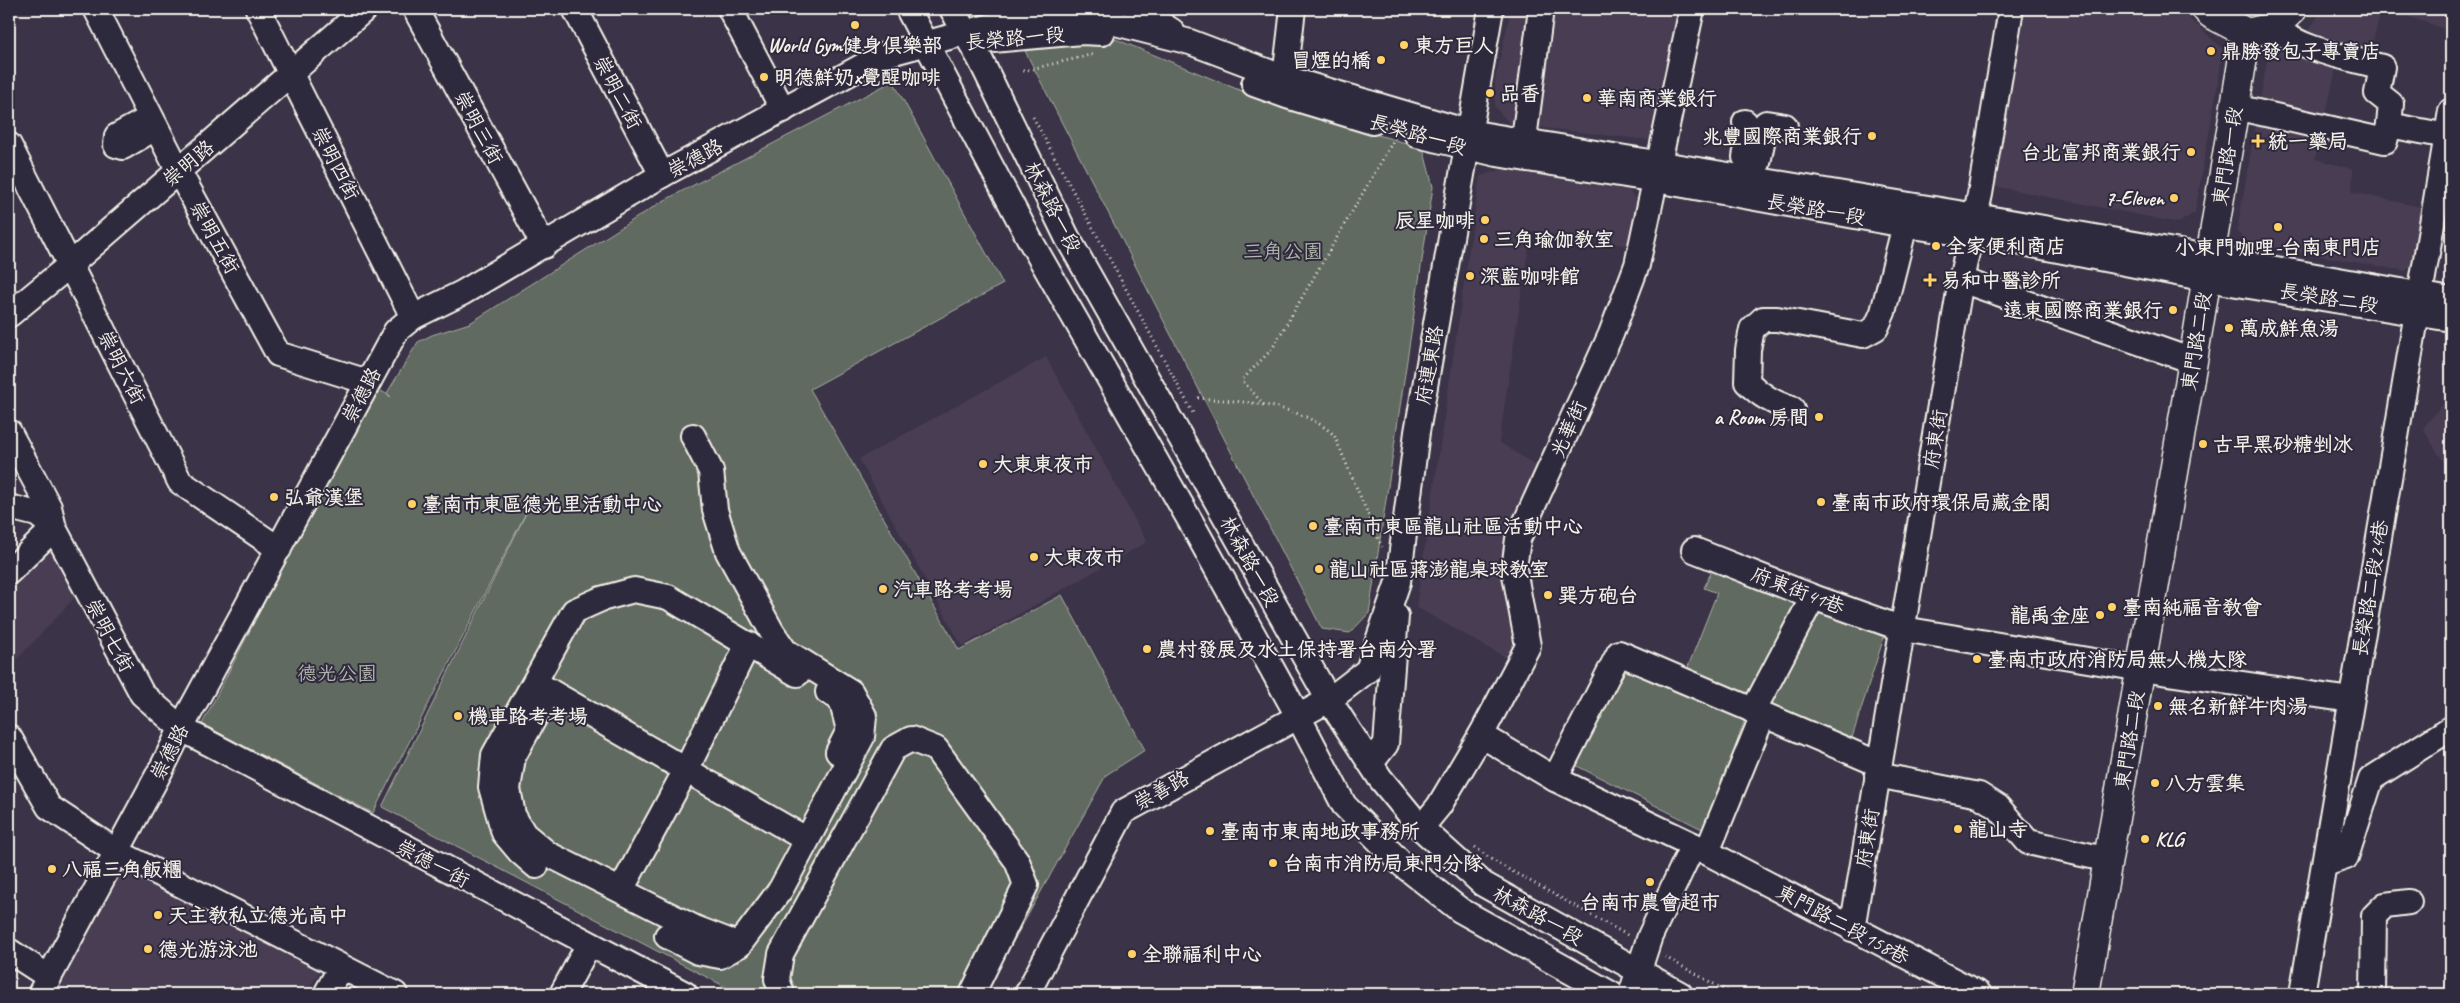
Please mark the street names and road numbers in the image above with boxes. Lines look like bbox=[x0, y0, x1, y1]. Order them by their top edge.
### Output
street label: 長榮路一段 bbox=[964, 22, 1066, 55]
street label: 崇明二街 bbox=[588, 51, 647, 133]
street label: 崇明三街 bbox=[449, 86, 508, 168]
street label: 東門路一段 bbox=[2207, 105, 2248, 207]
street label: 長榮路一段 bbox=[1366, 109, 1469, 160]
street label: 崇明四街 bbox=[306, 122, 365, 205]
street label: 崇德路 bbox=[663, 133, 728, 184]
street label: 崇明路 bbox=[157, 134, 220, 192]
street label: 林森路一段 bbox=[1019, 157, 1086, 257]
street label: 長榮路一段 bbox=[1765, 188, 1867, 230]
street label: 崇明五街 bbox=[184, 196, 245, 278]
street label: 長榮路二段 bbox=[2278, 278, 2380, 319]
street label: 東門路二段 bbox=[2176, 290, 2217, 392]
street label: 府連東路 bbox=[1410, 323, 1449, 407]
street label: 崇明六街 bbox=[92, 326, 151, 409]
street label: 崇德路 bbox=[336, 362, 387, 428]
street label: 光華街 bbox=[1545, 397, 1592, 462]
street label: 府東街 bbox=[1918, 407, 1953, 471]
street label: 林森路一段 bbox=[1214, 511, 1285, 611]
street label: 長榮路二段24巷 bbox=[2347, 517, 2394, 658]
street label: 府東街41巷 bbox=[1748, 561, 1849, 620]
street label: 崇明七街 bbox=[80, 594, 139, 676]
street label: 東門路二段 bbox=[2109, 689, 2150, 791]
street label: 崇德路 bbox=[145, 719, 195, 785]
street label: 崇善路 bbox=[1129, 764, 1194, 816]
street label: 府東街 bbox=[1850, 806, 1885, 870]
street label: 崇德一街 bbox=[392, 834, 474, 893]
street label: 東門路二段158巷 bbox=[1772, 879, 1914, 970]
street label: 林森路一段 bbox=[1488, 880, 1588, 951]

